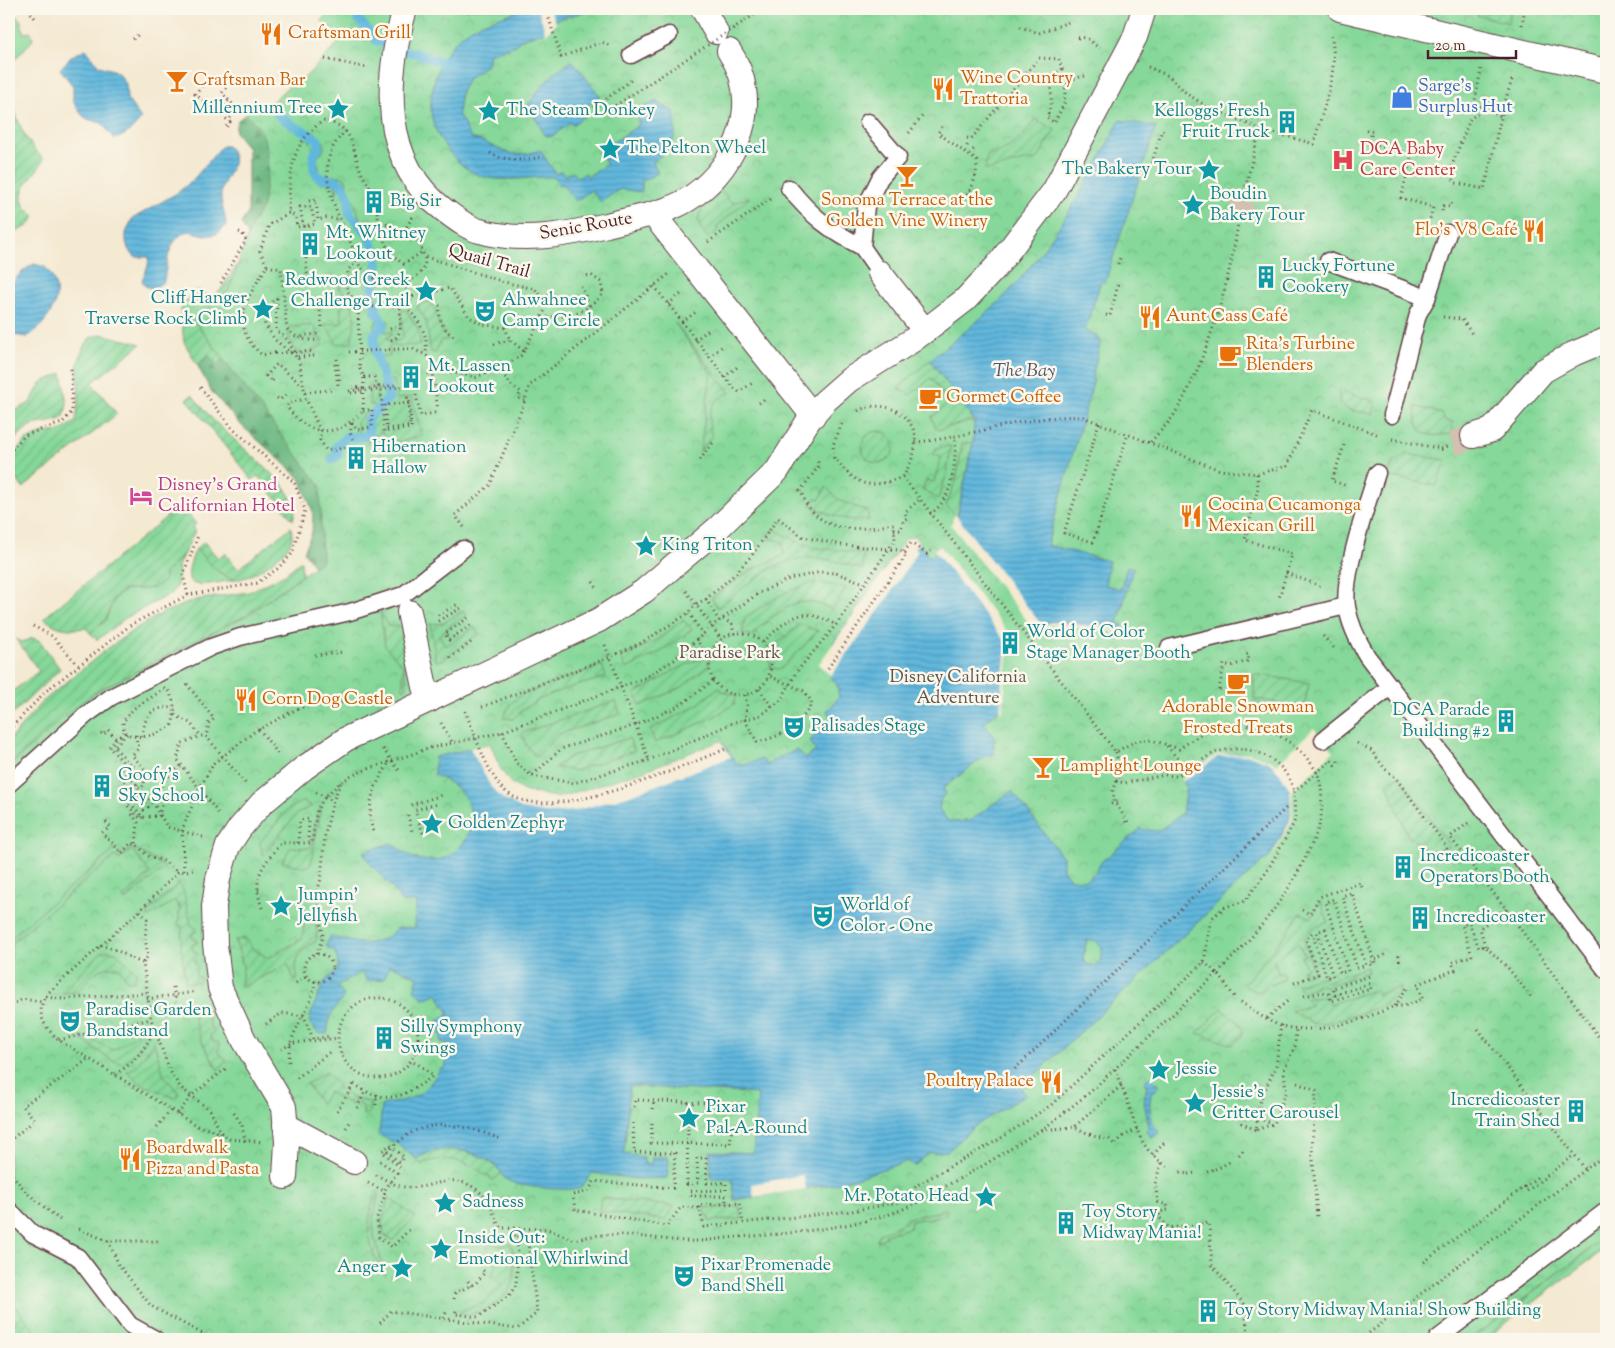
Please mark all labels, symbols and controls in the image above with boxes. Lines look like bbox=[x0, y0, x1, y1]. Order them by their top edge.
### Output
restaurant icon: Craftsman Grill bbox=[258, 21, 284, 47]
place label: Craftsman Grill bbox=[288, 21, 411, 47]
scale bar bbox=[1428, 28, 1515, 60]
text: 20 m bbox=[1435, 36, 1466, 57]
place label: Wine Country Trattoria bbox=[960, 66, 1073, 113]
bar icon: Craftsman Bar bbox=[164, 68, 190, 94]
place label: Craftsman Bar bbox=[193, 68, 306, 94]
place label: Sarge's Surplus Hut bbox=[1418, 74, 1513, 121]
restaurant icon: Wine Country Trattoria bbox=[930, 76, 956, 102]
shop icon: Sarge's Surplus Hut bbox=[1389, 84, 1415, 110]
place label: Millennium Tree bbox=[192, 96, 322, 122]
place icon: Millennium Tree bbox=[325, 96, 351, 122]
place icon: The Steam Donkey bbox=[476, 98, 502, 124]
place label: The Steam Donkey bbox=[506, 98, 655, 124]
place label: Kelloggs' Fresh Fruit Truck bbox=[1154, 99, 1270, 146]
building icon: Kelloggs' Fresh Fruit Truck bbox=[1274, 109, 1300, 135]
place icon: The Pelton Wheel bbox=[597, 136, 623, 162]
place label: The Pelton Wheel bbox=[626, 136, 766, 162]
place label: DCA Baby Care Center bbox=[1360, 137, 1456, 184]
hospital icon: DCA Baby Care Center bbox=[1330, 147, 1356, 173]
place label: The Bakery Tour bbox=[1062, 157, 1192, 183]
place icon: The Bakery Tour bbox=[1196, 157, 1222, 183]
bar icon: Sonoma Terrace at the Golden Vine Winery bbox=[894, 163, 920, 189]
place label: Boudin Bakery Tour bbox=[1210, 182, 1305, 229]
place label: Sonoma Terrace at the Golden Vine Winery bbox=[821, 188, 993, 235]
building icon: Big Sir bbox=[361, 189, 387, 215]
place label: Big Sir bbox=[390, 189, 442, 215]
place icon: Boudin Bakery Tour bbox=[1180, 192, 1206, 218]
street label: Senic Route bbox=[538, 206, 634, 248]
place label: Flo's V8 Café bbox=[1415, 218, 1518, 244]
restaurant icon: Flo's V8 Café bbox=[1521, 218, 1547, 244]
place label: Mt. Whitney Lookout bbox=[326, 221, 426, 268]
building icon: Mt. Whitney Lookout bbox=[297, 231, 323, 257]
street label: Quail Trail bbox=[445, 238, 533, 286]
place label: Lucky Fortune Cookery bbox=[1282, 254, 1395, 301]
building icon: Lucky Fortune Cookery bbox=[1253, 264, 1279, 290]
place label: Redwood Creek Challenge Trail bbox=[285, 268, 410, 315]
place icon: Redwood Creek Challenge Trail bbox=[413, 278, 439, 304]
place label: Cliff Hanger Traverse Rock Climb bbox=[85, 286, 247, 333]
place label: Ahwahnee Camp Circle bbox=[502, 288, 600, 335]
place icon: Cliff Hanger Traverse Rock Climb bbox=[250, 296, 276, 322]
theatre icon: Ahwahnee Camp Circle bbox=[472, 298, 498, 324]
restaurant icon: Aunt Cass Café bbox=[1137, 304, 1163, 330]
place label: Aunt Cass Café bbox=[1166, 304, 1288, 330]
place label: Rita's Turbine Blenders bbox=[1246, 332, 1355, 379]
cafe icon: Rita's Turbine Blenders bbox=[1217, 342, 1243, 368]
place label: Mt. Lassen Lookout bbox=[428, 354, 512, 401]
water label: The Bay bbox=[993, 358, 1056, 385]
building icon: Mt. Lassen Lookout bbox=[398, 364, 424, 390]
cafe icon: Gormet Coffee bbox=[917, 385, 943, 411]
place label: Gormet Coffee bbox=[946, 385, 1062, 411]
place label: Hibernation Hallow bbox=[372, 435, 467, 482]
building icon: Hibernation Hallow bbox=[343, 445, 369, 471]
place label: Disney's Grand Californian Hotel bbox=[158, 473, 295, 520]
hotel icon: Disney's Grand Californian Hotel bbox=[128, 483, 154, 509]
place label: Cocina Cucamonga Mexican Grill bbox=[1208, 493, 1361, 540]
restaurant icon: Cocina Cucamonga Mexican Grill bbox=[1178, 503, 1204, 529]
place icon: King Triton bbox=[633, 533, 659, 559]
place label: King Triton bbox=[662, 533, 753, 559]
place label: World of Color Stage Manager Booth bbox=[1026, 620, 1191, 667]
building icon: World of Color Stage Manager Booth bbox=[997, 630, 1023, 656]
park label: Paradise Park bbox=[679, 641, 781, 667]
park label: Disney California Adventure bbox=[890, 665, 1027, 712]
cafe icon: Adorable Snowman Frosted Treats bbox=[1225, 670, 1251, 696]
restaurant icon: Corn Dog Castle bbox=[233, 687, 259, 713]
place label: Corn Dog Castle bbox=[262, 687, 393, 713]
place label: Adorable Snowman Frosted Treats bbox=[1161, 695, 1315, 742]
place label: DCA Parade Building #2 bbox=[1392, 698, 1491, 745]
building icon: DCA Parade Building #2 bbox=[1493, 708, 1519, 734]
theatre icon: Palisades Stage bbox=[781, 714, 807, 740]
place label: Palisades Stage bbox=[811, 714, 926, 740]
bar icon: Lamplight Lounge bbox=[1030, 754, 1056, 780]
place label: Lamplight Lounge bbox=[1060, 754, 1202, 780]
place label: Goofy's Sky School bbox=[118, 763, 205, 810]
building icon: Goofy's Sky School bbox=[89, 773, 115, 799]
place icon: Golden Zephyr bbox=[419, 811, 445, 837]
place label: Golden Zephyr bbox=[448, 811, 565, 837]
place label: Incredicoaster Operators Booth bbox=[1420, 844, 1550, 891]
building icon: Incredicoaster Operators Booth bbox=[1390, 854, 1416, 880]
place label: Jumpin' Jellyfish bbox=[297, 883, 358, 930]
place icon: Jumpin' Jellyfish bbox=[268, 893, 294, 919]
place label: World of Color - One bbox=[840, 893, 933, 940]
theatre icon: World of Color - One bbox=[810, 903, 836, 929]
building icon: Incredicoaster bbox=[1407, 905, 1433, 931]
place label: Incredicoaster bbox=[1436, 905, 1546, 931]
place label: Paradise Garden Bandstand bbox=[86, 998, 212, 1045]
theatre icon: Paradise Garden Bandstand bbox=[57, 1008, 83, 1034]
place label: Silly Symphony Swings bbox=[400, 1015, 522, 1062]
building icon: Silly Symphony Swings bbox=[371, 1025, 397, 1051]
place icon: Jessie bbox=[1146, 1057, 1172, 1083]
place label: Jessie bbox=[1175, 1057, 1217, 1083]
place label: Poultry Palace bbox=[926, 1069, 1034, 1095]
restaurant icon: Poultry Palace bbox=[1038, 1069, 1064, 1095]
place label: Jessie’s Critter Carousel bbox=[1211, 1080, 1339, 1127]
place label: Incredicoaster Train Shed bbox=[1451, 1088, 1560, 1135]
place icon: Jessie’s Critter Carousel bbox=[1182, 1090, 1208, 1116]
place label: Pixar Pal-A-Round bbox=[706, 1095, 807, 1142]
building icon: Incredicoaster Train Shed bbox=[1563, 1098, 1589, 1124]
place icon: Pixar Pal-A-Round bbox=[676, 1105, 702, 1131]
place label: Boardwalk Pizza and Pasta bbox=[146, 1136, 259, 1183]
restaurant icon: Boardwalk Pizza and Pasta bbox=[117, 1146, 143, 1172]
place label: Mr. Potato Head bbox=[844, 1184, 969, 1210]
place icon: Mr. Potato Head bbox=[973, 1184, 999, 1210]
place icon: Sadness bbox=[432, 1190, 458, 1216]
place label: Sadness bbox=[462, 1190, 524, 1216]
place label: Toy Story Midway Mania! bbox=[1082, 1200, 1202, 1247]
building icon: Toy Story Midway Mania! bbox=[1053, 1210, 1079, 1236]
place label: Inside Out: Emotional Whirlwind bbox=[458, 1226, 628, 1273]
place icon: Inside Out: Emotional Whirlwind bbox=[428, 1236, 454, 1262]
place label: Pixar Promenade Band Shell bbox=[701, 1253, 831, 1300]
place label: Anger bbox=[337, 1255, 386, 1281]
place icon: Anger bbox=[389, 1255, 415, 1281]
theatre icon: Pixar Promenade Band Shell bbox=[671, 1263, 697, 1289]
building icon: Toy Story Midway Mania! Show Building bbox=[1195, 1298, 1221, 1324]
place label: Toy Story Midway Mania! Show Building bbox=[1224, 1298, 1541, 1324]

